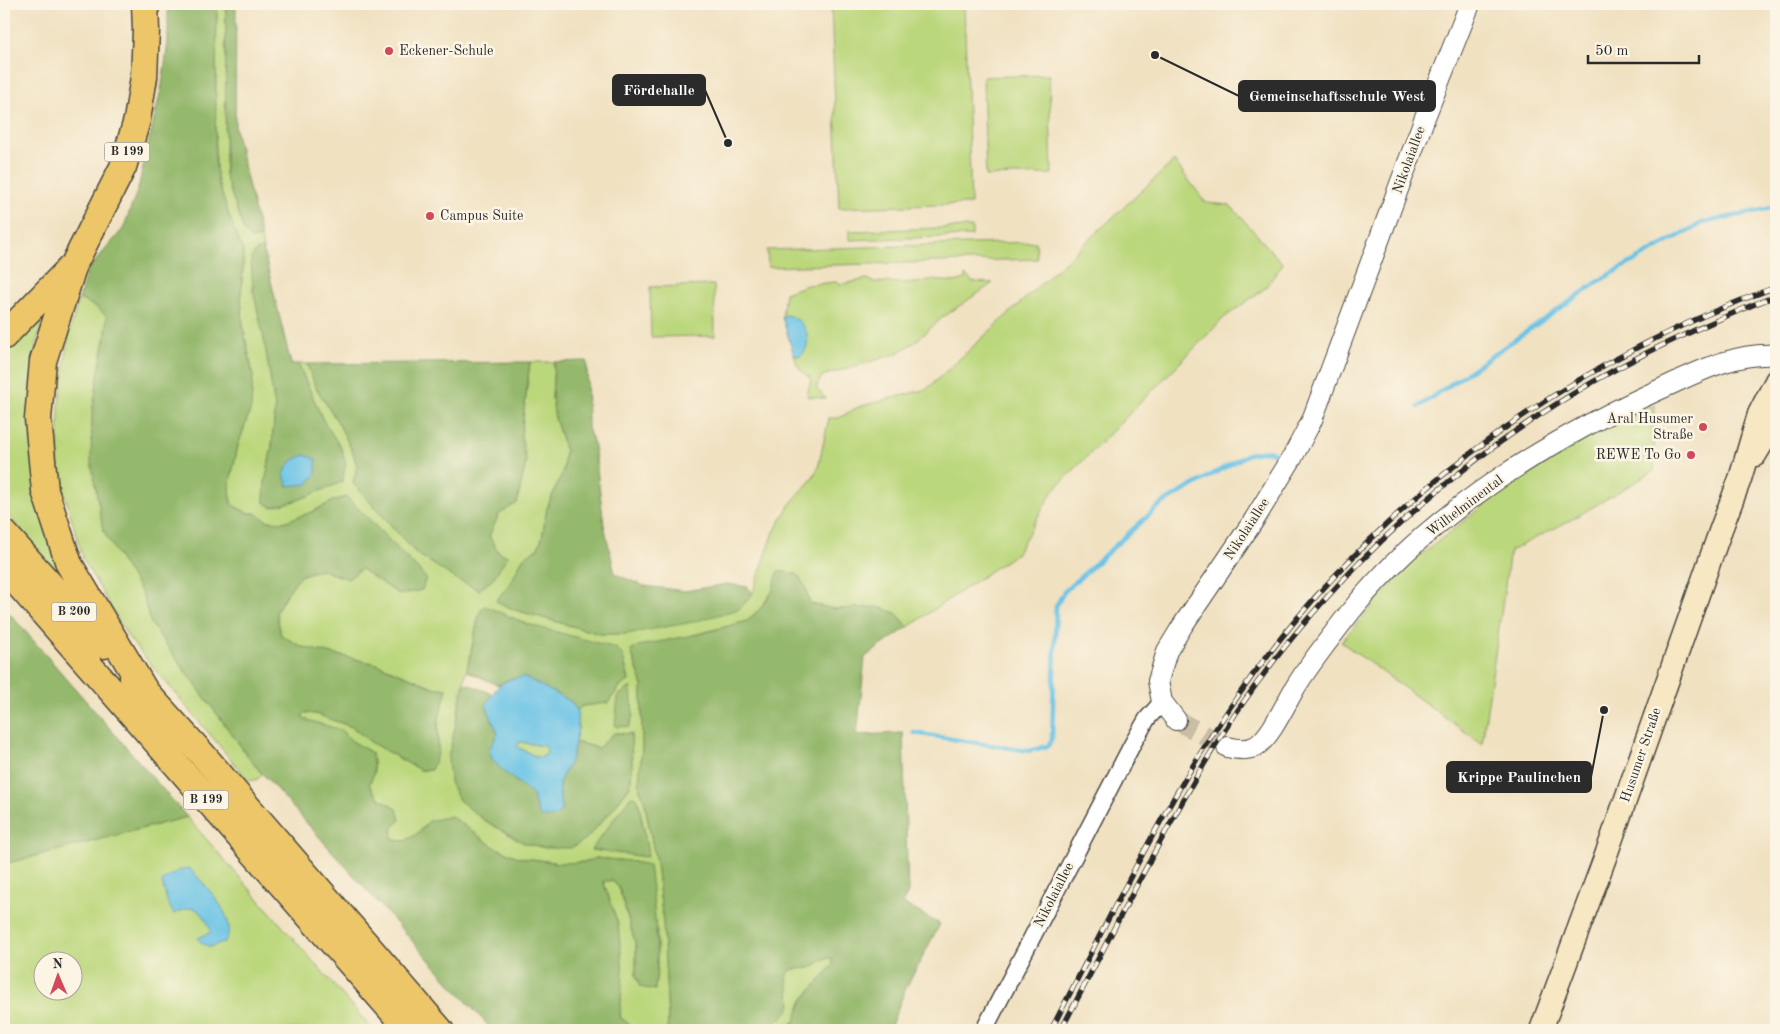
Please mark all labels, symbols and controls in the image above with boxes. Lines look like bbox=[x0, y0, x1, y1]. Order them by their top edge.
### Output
scale bar bbox=[1588, 32, 1699, 64]
place label: Eckener-Schule bbox=[399, 44, 494, 58]
text: 50 m bbox=[1595, 44, 1629, 59]
marker: Eckener-Schule bbox=[383, 45, 395, 57]
callout: Fördehalle bbox=[613, 75, 705, 105]
callout: Gemeinschaftsschule West bbox=[1239, 81, 1435, 111]
text: Fördehalle bbox=[623, 84, 695, 99]
text: Gemeinschaftsschule West bbox=[1249, 90, 1426, 105]
street label: Nikolaiallee bbox=[1390, 124, 1428, 196]
road number: B 199 bbox=[104, 142, 150, 162]
place label: Campus Suite bbox=[440, 209, 523, 223]
marker: Campus Suite bbox=[424, 210, 436, 222]
place label: Aral Husumer Straße bbox=[1607, 412, 1693, 442]
marker: Aral Husumer Straße bbox=[1697, 421, 1709, 433]
place label: REWE To Go bbox=[1596, 448, 1681, 462]
marker: REWE To Go bbox=[1685, 449, 1697, 461]
street label: Wilhelminental bbox=[1424, 473, 1506, 539]
street label: Nikolaiallee bbox=[1222, 496, 1272, 562]
road number: B 200 bbox=[52, 602, 96, 622]
street label: Husumer Straße bbox=[1618, 706, 1664, 804]
callout: Krippe Paulinchen bbox=[1447, 762, 1591, 792]
text: Krippe Paulinchen bbox=[1457, 771, 1581, 786]
road number: B 199 bbox=[184, 790, 228, 810]
street label: Nikolaiallee bbox=[1032, 860, 1076, 930]
north arrow bbox=[32, 952, 82, 1002]
text: N bbox=[52, 957, 63, 971]

